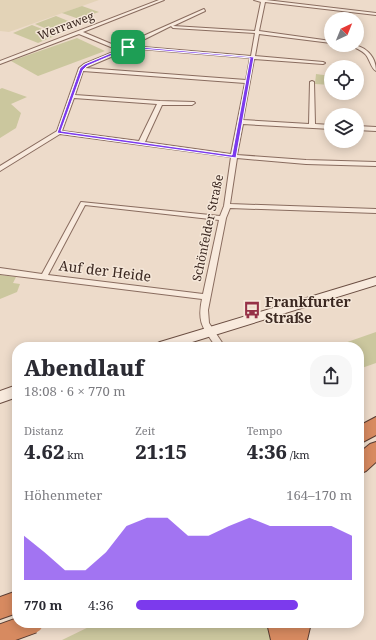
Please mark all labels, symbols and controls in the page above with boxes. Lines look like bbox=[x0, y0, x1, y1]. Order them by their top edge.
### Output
street label: Werraweg bbox=[35, 7, 97, 44]
north arrow bbox=[324, 12, 364, 52]
map controls bbox=[324, 12, 364, 148]
pin bbox=[111, 30, 145, 64]
icon: arrive bbox=[117, 36, 139, 58]
button: locate bbox=[324, 60, 364, 100]
button: layers bbox=[324, 108, 364, 148]
street label: Schönfelder Straße bbox=[188, 173, 227, 283]
street label: Auf der Heide bbox=[58, 255, 152, 286]
place label: Frankfurter Straße bbox=[265, 292, 351, 327]
bus stop icon: Frankfurter Straße bbox=[242, 300, 262, 320]
text: Abendlauf bbox=[24, 352, 144, 382]
button: share bbox=[310, 355, 352, 397]
text: 18:08 · 6 × 770 m bbox=[24, 382, 126, 400]
text: Distanz bbox=[24, 423, 63, 438]
text: Zeit bbox=[135, 423, 155, 438]
text: Tempo bbox=[247, 423, 282, 438]
text: 4.62 bbox=[24, 438, 64, 465]
text: 21:15 bbox=[135, 438, 187, 465]
text: 4:36 bbox=[247, 438, 287, 465]
text: km bbox=[64, 447, 84, 462]
text: /km bbox=[287, 447, 310, 462]
text: Höhenmeter bbox=[24, 486, 102, 504]
text: 164–170 m bbox=[286, 486, 352, 504]
text: 770 m bbox=[24, 596, 62, 614]
text: 4:36 bbox=[88, 596, 114, 614]

